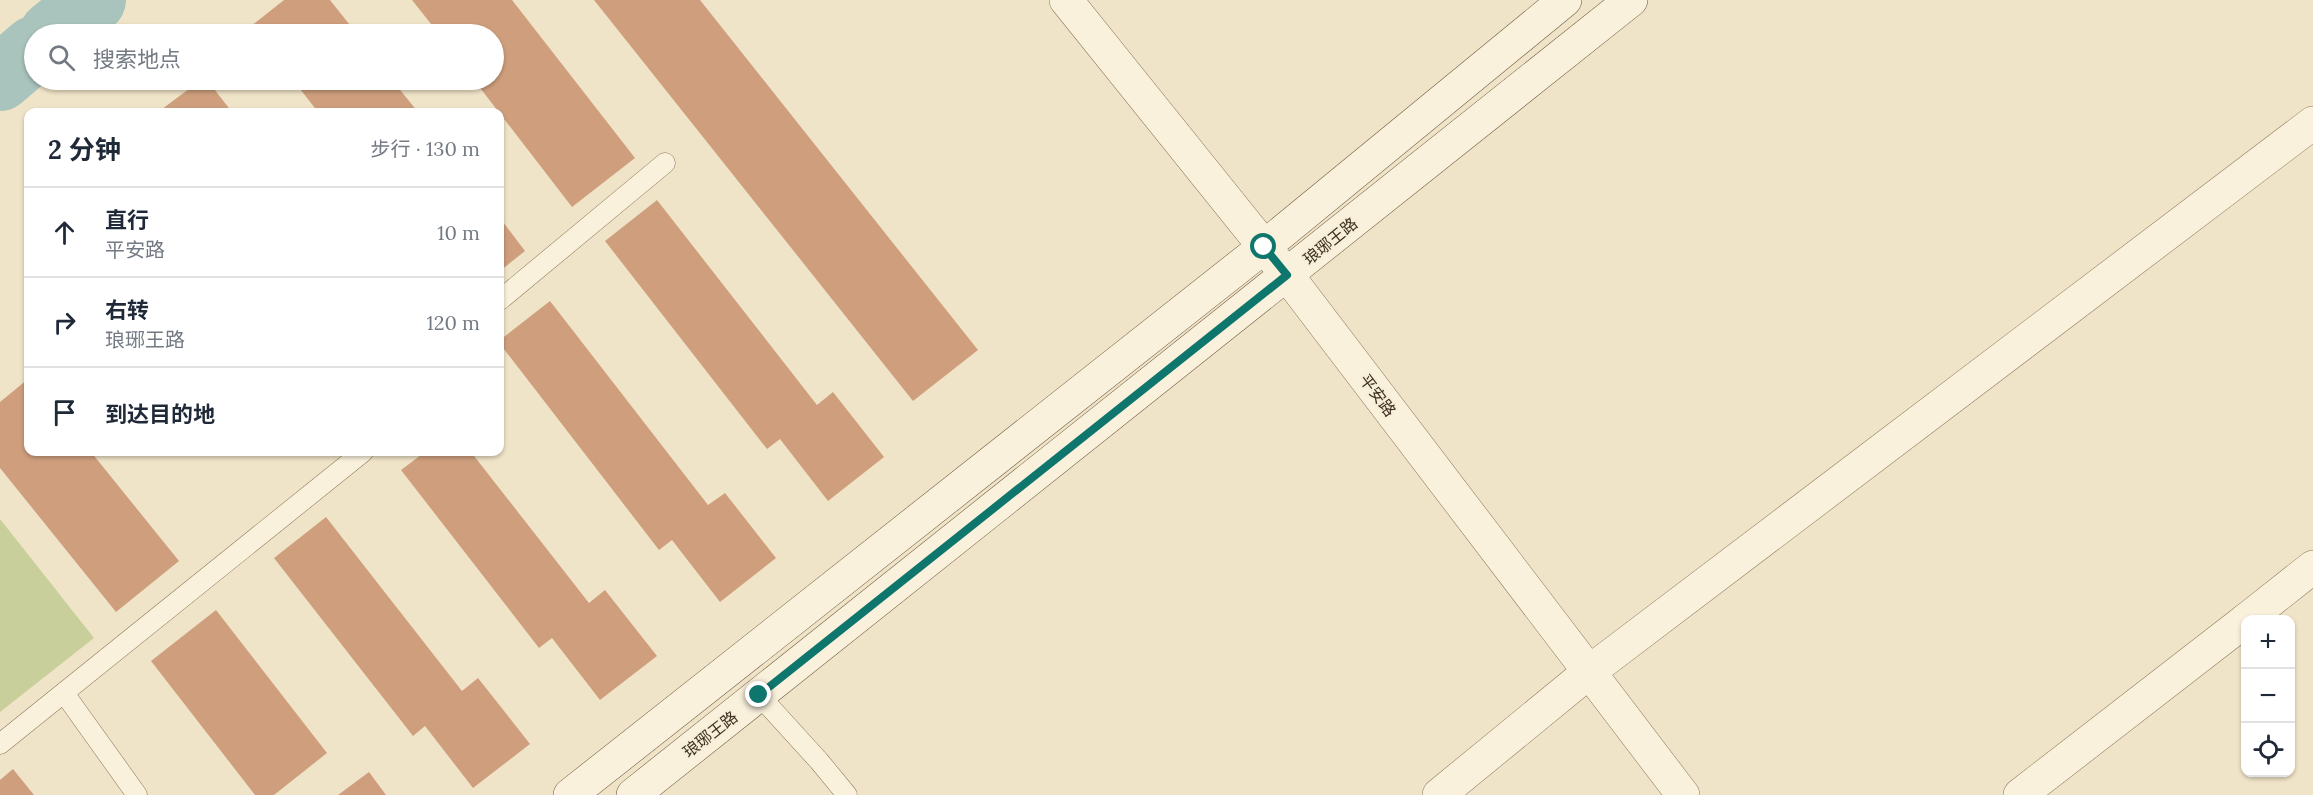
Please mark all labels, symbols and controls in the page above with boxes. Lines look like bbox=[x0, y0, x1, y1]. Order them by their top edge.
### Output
search box bbox=[24, 24, 504, 90]
icon: search bbox=[45, 41, 78, 74]
text: 搜索地点 bbox=[93, 45, 181, 73]
text: 2 分钟 bbox=[48, 133, 121, 166]
text: 步行 · 130 m bbox=[371, 136, 480, 161]
text: 直行 bbox=[105, 206, 149, 234]
street label: 琅琊王路 bbox=[1299, 213, 1361, 269]
icon: ahead bbox=[48, 216, 81, 249]
text: 10 m bbox=[437, 220, 480, 245]
route start bbox=[1250, 233, 1276, 259]
text: 平安路 bbox=[105, 237, 165, 262]
text: 右转 bbox=[105, 296, 149, 324]
icon: right bbox=[48, 306, 81, 339]
text: 120 m bbox=[426, 310, 480, 335]
text: 琅琊王路 bbox=[105, 327, 185, 352]
street label: 平安路 bbox=[1356, 370, 1400, 420]
icon: arrive bbox=[48, 396, 81, 429]
text: 到达目的地 bbox=[105, 400, 215, 428]
map controls bbox=[2241, 615, 2295, 777]
button: + bbox=[2241, 615, 2295, 669]
button: − bbox=[2241, 669, 2295, 723]
route end bbox=[745, 681, 771, 707]
street label: 琅琊王路 bbox=[679, 706, 741, 762]
button: locate bbox=[2241, 723, 2295, 777]

